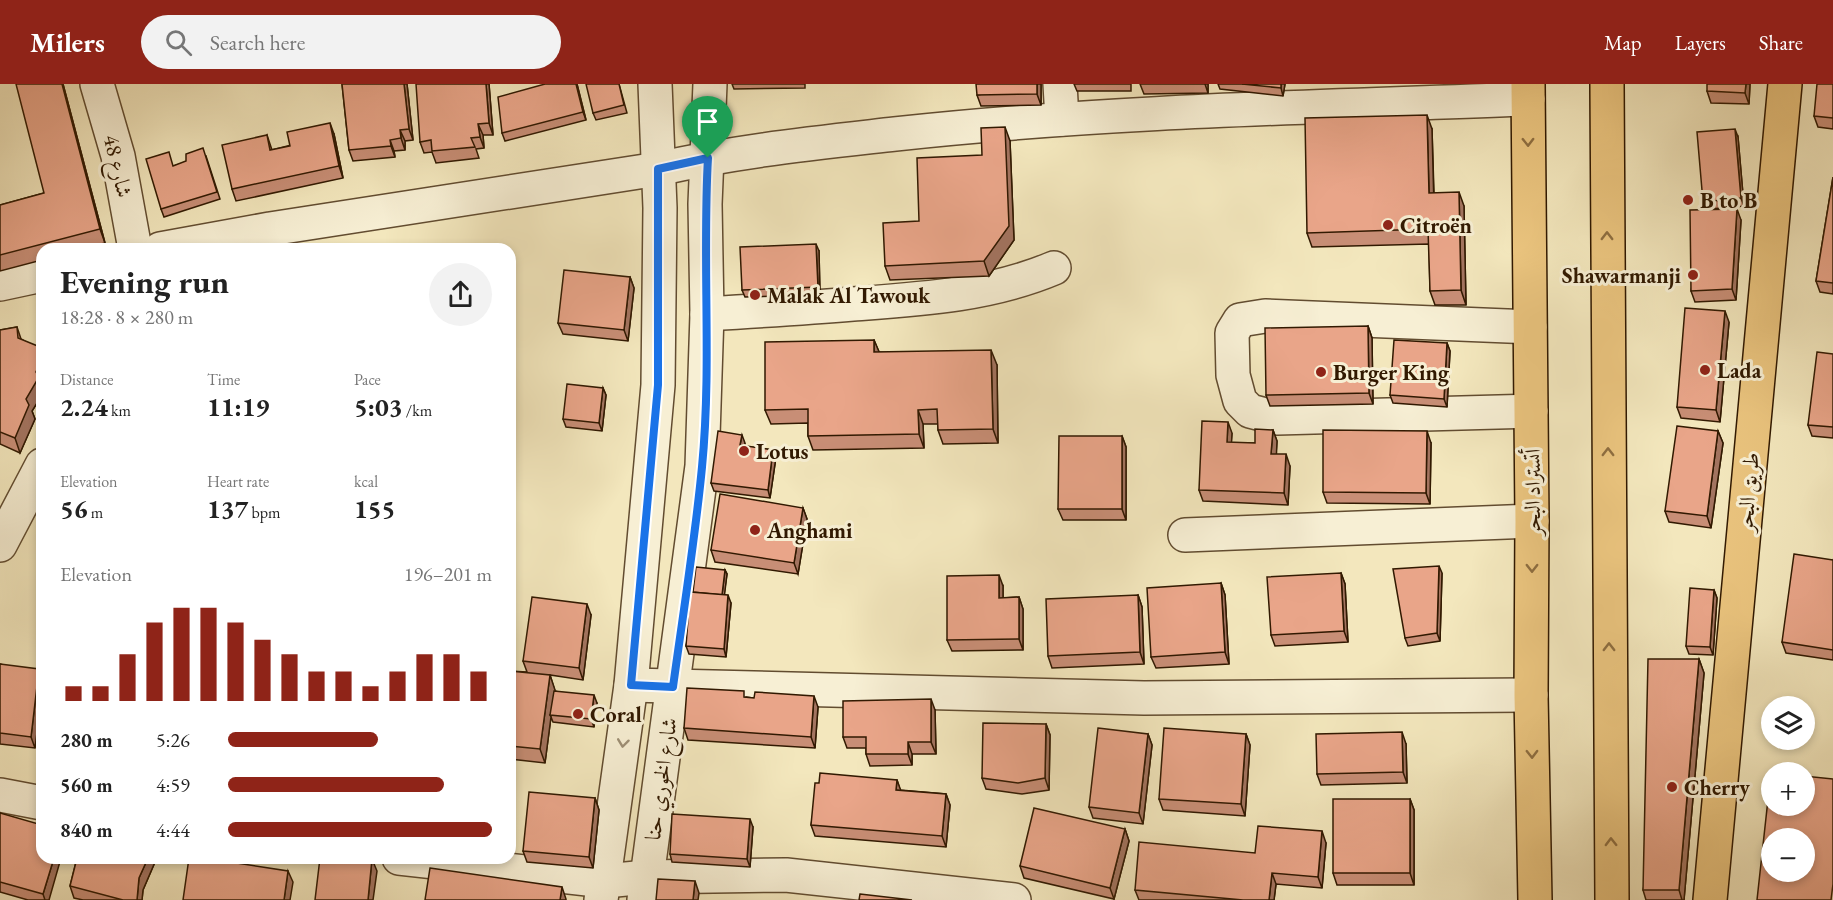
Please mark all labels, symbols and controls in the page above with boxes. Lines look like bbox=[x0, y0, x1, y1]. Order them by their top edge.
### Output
search box bbox=[141, 15, 561, 69]
text: Milers bbox=[30, 24, 105, 60]
icon: search bbox=[162, 26, 195, 59]
text: Search here bbox=[210, 28, 305, 57]
text: Map bbox=[1604, 29, 1642, 56]
text: Layers bbox=[1675, 29, 1726, 56]
text: Share bbox=[1759, 29, 1803, 56]
pin bbox=[682, 96, 733, 158]
icon: arrive bbox=[691, 105, 724, 138]
street label: شارع 48 bbox=[93, 132, 139, 201]
one-way arrow bbox=[1522, 138, 1535, 147]
place label: B to B bbox=[1700, 186, 1758, 215]
marker: B to B bbox=[1681, 193, 1695, 207]
place label: Citroën bbox=[1400, 211, 1472, 240]
marker: Citroën bbox=[1381, 218, 1395, 232]
one-way arrow bbox=[1601, 231, 1613, 240]
text: Evening run bbox=[60, 260, 229, 303]
place label: Shawarmanji bbox=[1562, 261, 1682, 290]
button: share bbox=[429, 263, 492, 326]
marker: Shawarmanji bbox=[1686, 268, 1700, 282]
place label: Malak Al Tawouk bbox=[767, 281, 931, 310]
marker: Malak Al Tawouk bbox=[748, 288, 762, 302]
text: 18:28 · 8 × 280 m bbox=[60, 304, 193, 330]
place label: Lada bbox=[1717, 356, 1762, 385]
place label: Burger King bbox=[1333, 358, 1450, 387]
marker: Lada bbox=[1698, 363, 1712, 377]
marker: Burger King bbox=[1314, 365, 1328, 379]
text: Distance bbox=[60, 369, 113, 390]
text: Time bbox=[207, 369, 240, 390]
text: Pace bbox=[354, 369, 381, 390]
text: 2.24 bbox=[60, 390, 108, 424]
text: 11:19 bbox=[207, 390, 269, 424]
text: 5:03 bbox=[354, 390, 403, 424]
text: km bbox=[108, 400, 131, 421]
text: /km bbox=[403, 400, 432, 421]
place label: Lotus bbox=[756, 437, 809, 466]
marker: Lotus bbox=[737, 444, 751, 458]
one-way arrow bbox=[1602, 447, 1614, 456]
street label: أتستراد البحر bbox=[1517, 448, 1547, 537]
street label: طريق البحر bbox=[1730, 451, 1766, 535]
text: Elevation bbox=[60, 471, 118, 492]
text: Heart rate bbox=[207, 471, 269, 492]
text: kcal bbox=[354, 471, 378, 492]
text: 56 bbox=[60, 492, 88, 526]
text: 137 bbox=[207, 492, 248, 526]
text: 155 bbox=[354, 492, 395, 526]
text: m bbox=[88, 502, 103, 523]
text: bpm bbox=[248, 502, 280, 523]
place label: Anghami bbox=[766, 516, 853, 545]
marker: Anghami bbox=[748, 523, 762, 537]
text: Elevation bbox=[60, 561, 132, 587]
text: 196–201 m bbox=[404, 561, 492, 587]
one-way arrow bbox=[1526, 564, 1538, 573]
one-way arrow bbox=[1603, 642, 1616, 651]
map controls bbox=[1761, 696, 1815, 882]
button: layers bbox=[1761, 696, 1815, 750]
place label: Coral bbox=[590, 700, 642, 729]
marker: Coral bbox=[571, 707, 585, 721]
street label: شارع الخوري حنا bbox=[638, 716, 688, 843]
text: 280 m bbox=[60, 727, 113, 753]
text: 5:26 bbox=[156, 727, 190, 753]
one-way arrow bbox=[617, 738, 630, 747]
one-way arrow bbox=[1526, 749, 1538, 758]
button: + bbox=[1761, 762, 1815, 816]
text: 560 m bbox=[60, 772, 113, 798]
text: 4:59 bbox=[156, 772, 190, 798]
place label: Cherry bbox=[1684, 773, 1750, 802]
marker: Cherry bbox=[1665, 780, 1679, 794]
text: 840 m bbox=[60, 817, 113, 843]
text: 4:44 bbox=[156, 817, 190, 843]
button: − bbox=[1761, 828, 1815, 882]
one-way arrow bbox=[1605, 837, 1617, 846]

